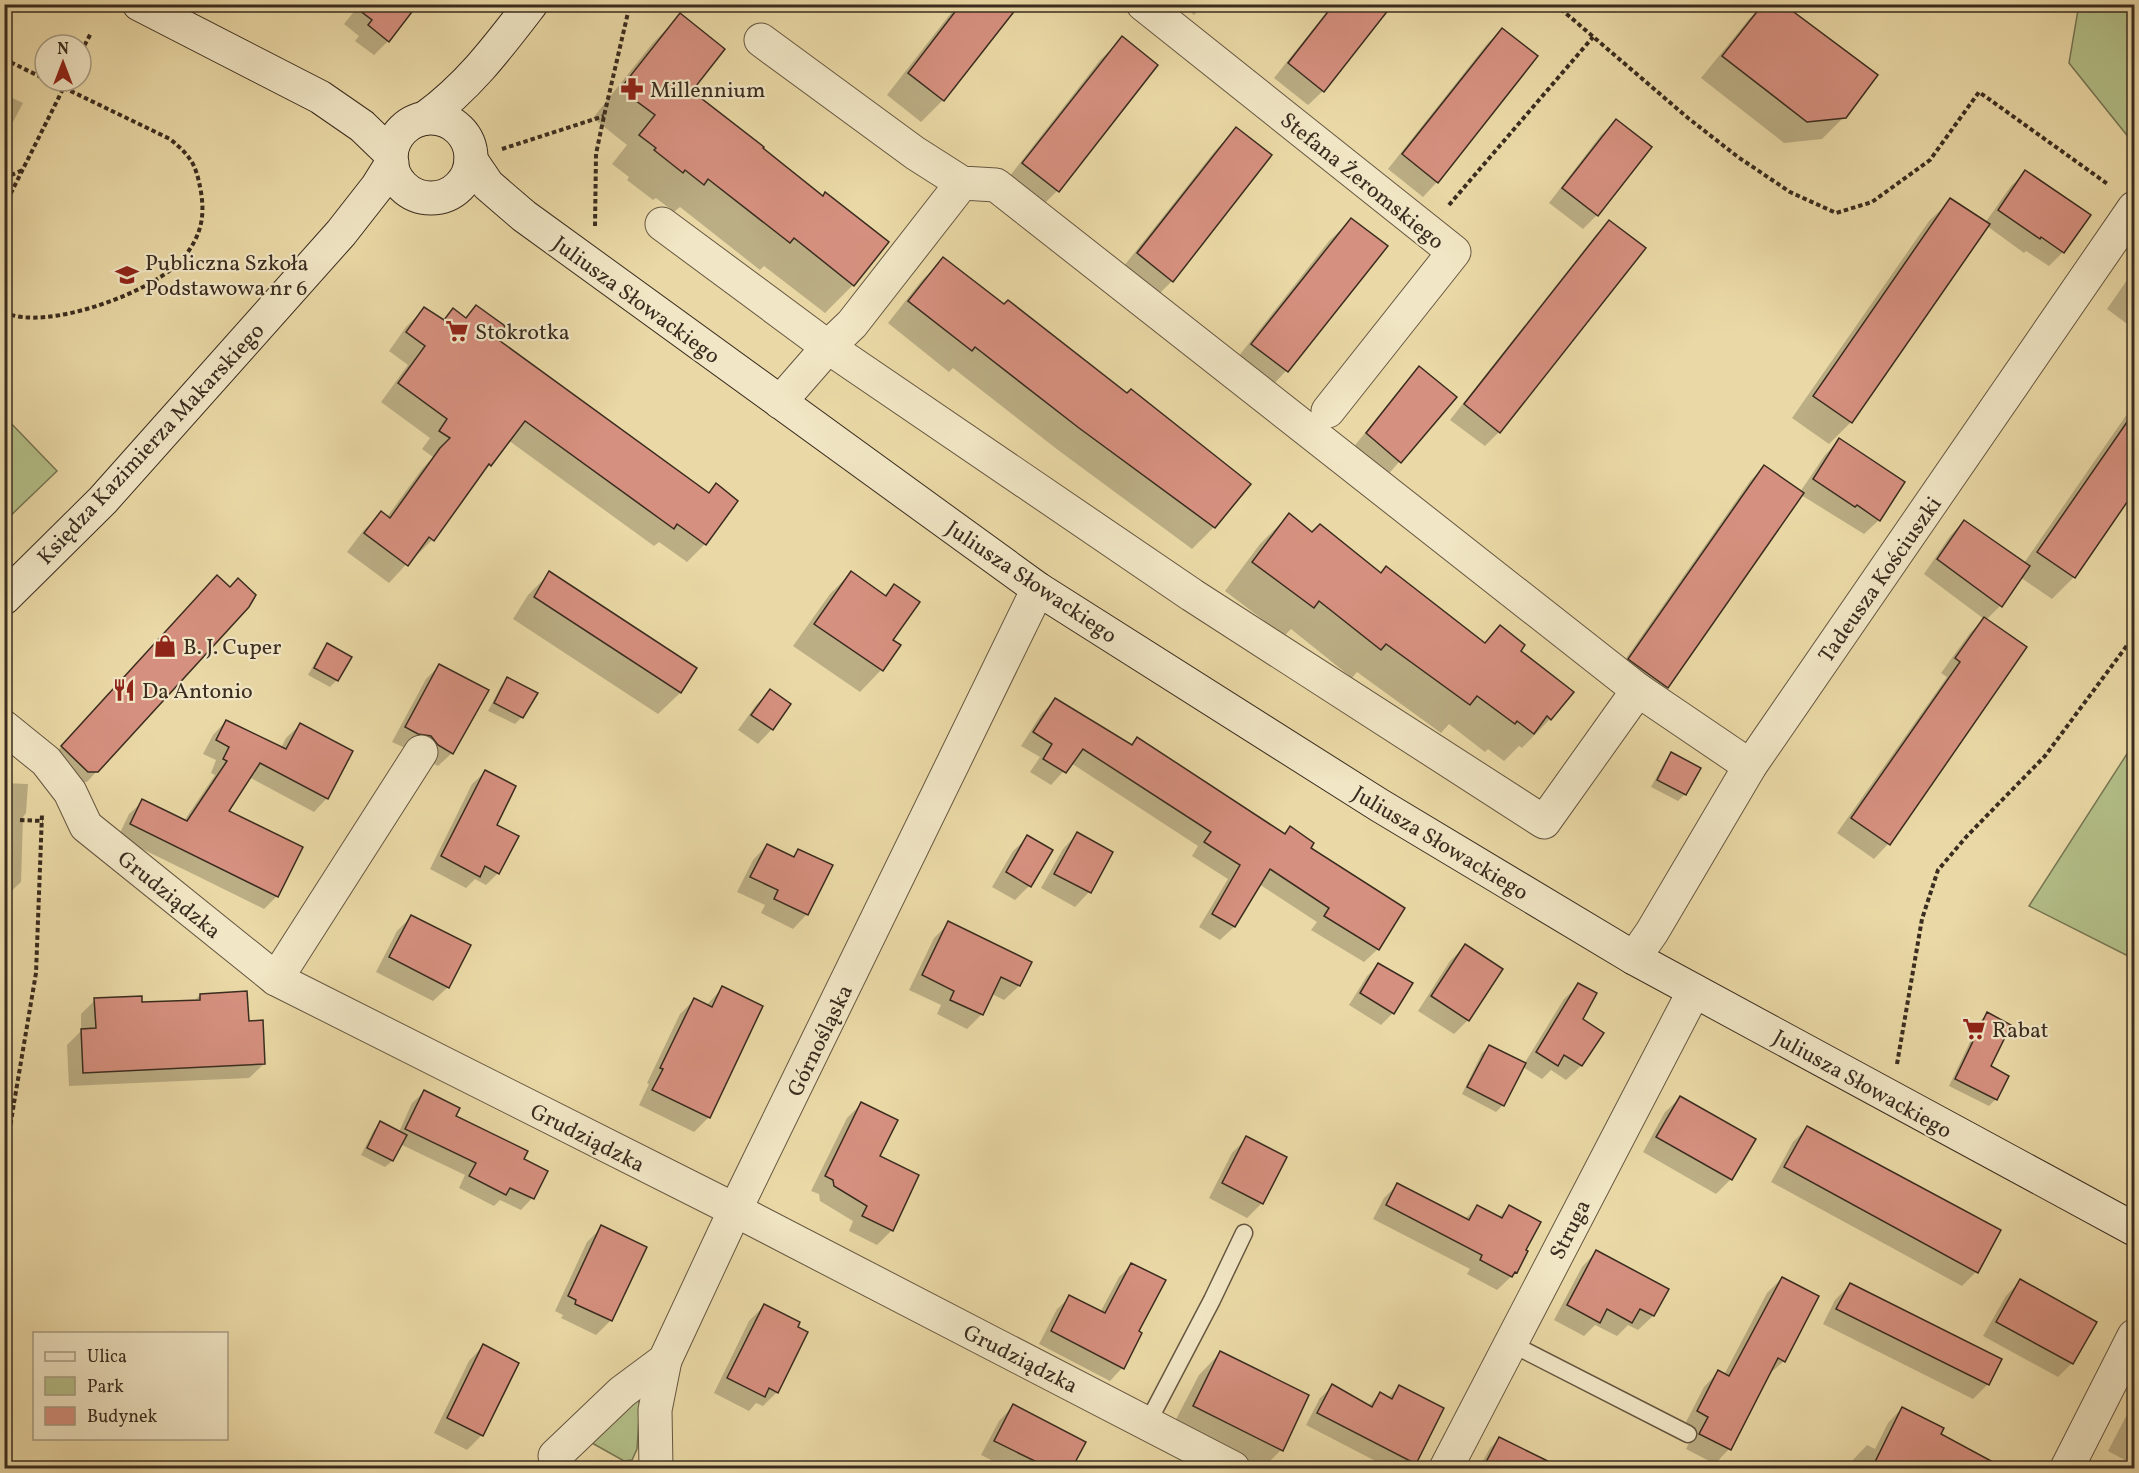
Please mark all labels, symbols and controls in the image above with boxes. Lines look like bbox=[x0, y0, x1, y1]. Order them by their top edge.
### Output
north arrow bbox=[33, 33, 93, 93]
text: N bbox=[57, 39, 69, 61]
pharmacy icon: Millennium bbox=[619, 76, 645, 102]
place label: Millennium bbox=[650, 76, 765, 107]
street label: Stefana Żeromskiego bbox=[1273, 106, 1450, 258]
street label: Juliusza Słowackiego bbox=[545, 230, 726, 372]
place label: Publiczna Szkoła Podstawowa nr 6 bbox=[145, 249, 308, 305]
school or university icon: Publiczna Szkoła Podstawowa nr 6 bbox=[114, 262, 140, 288]
street label: Księdza Kazimierza Makarskiego bbox=[31, 317, 273, 573]
supermarket icon: Stokrotka bbox=[444, 318, 470, 344]
place label: Stokrotka bbox=[475, 318, 570, 349]
street label: Tadeusza Kościuszki bbox=[1812, 491, 1950, 670]
street label: Juliusza Słowackiego bbox=[939, 514, 1122, 652]
shop icon: B. J. Cuper bbox=[152, 633, 178, 659]
place label: B. J. Cuper bbox=[183, 633, 282, 664]
restaurant icon: Da Antonio bbox=[111, 677, 137, 703]
place label: Da Antonio bbox=[142, 677, 253, 708]
street label: Juliusza Słowackiego bbox=[1346, 779, 1534, 909]
street label: Grudziądzka bbox=[110, 845, 227, 947]
street label: Górnośląska bbox=[781, 980, 862, 1102]
supermarket icon: Rabat bbox=[1961, 1016, 1987, 1042]
place label: Rabat bbox=[1992, 1016, 2049, 1047]
street label: Juliusza Słowackiego bbox=[1767, 1023, 1957, 1147]
street label: Grudziądzka bbox=[524, 1097, 650, 1181]
street label: Struga bbox=[1543, 1195, 1600, 1266]
street label: Grudziądzka bbox=[957, 1318, 1083, 1402]
legend bbox=[33, 1332, 228, 1440]
text: Ulica bbox=[87, 1345, 127, 1370]
text: Park bbox=[87, 1375, 124, 1400]
text: Budynek bbox=[87, 1405, 158, 1430]

